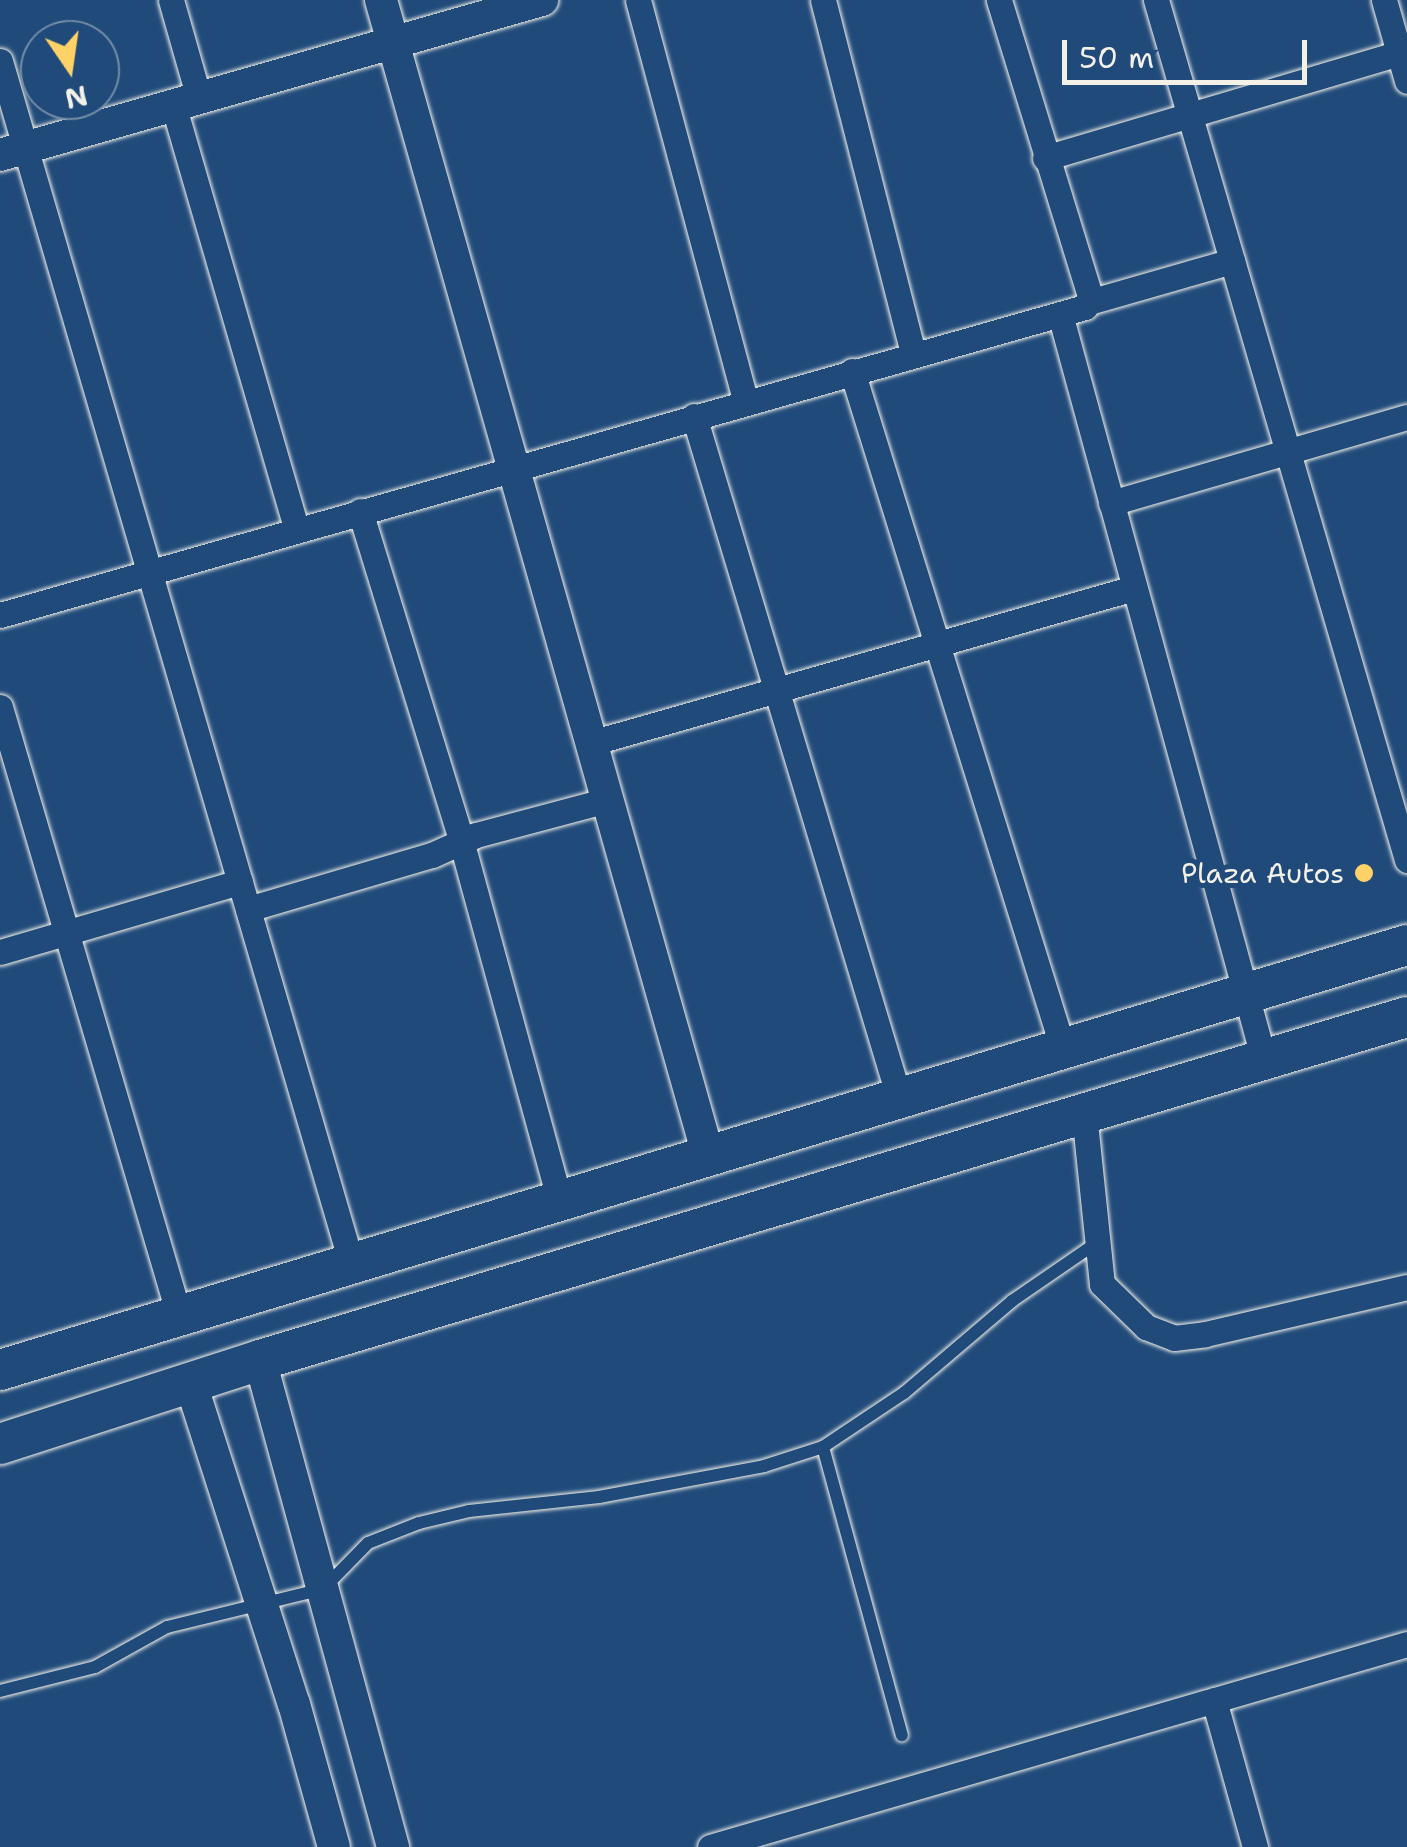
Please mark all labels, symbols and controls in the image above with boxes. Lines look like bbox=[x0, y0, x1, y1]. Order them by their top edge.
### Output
north arrow bbox=[20, 20, 120, 120]
scale bar bbox=[1067, 20, 1312, 82]
text: 50 m bbox=[1079, 37, 1154, 78]
text: N bbox=[61, 76, 91, 118]
place label: Plaza Autos bbox=[1181, 856, 1344, 890]
marker: Plaza Autos bbox=[1353, 862, 1375, 884]

